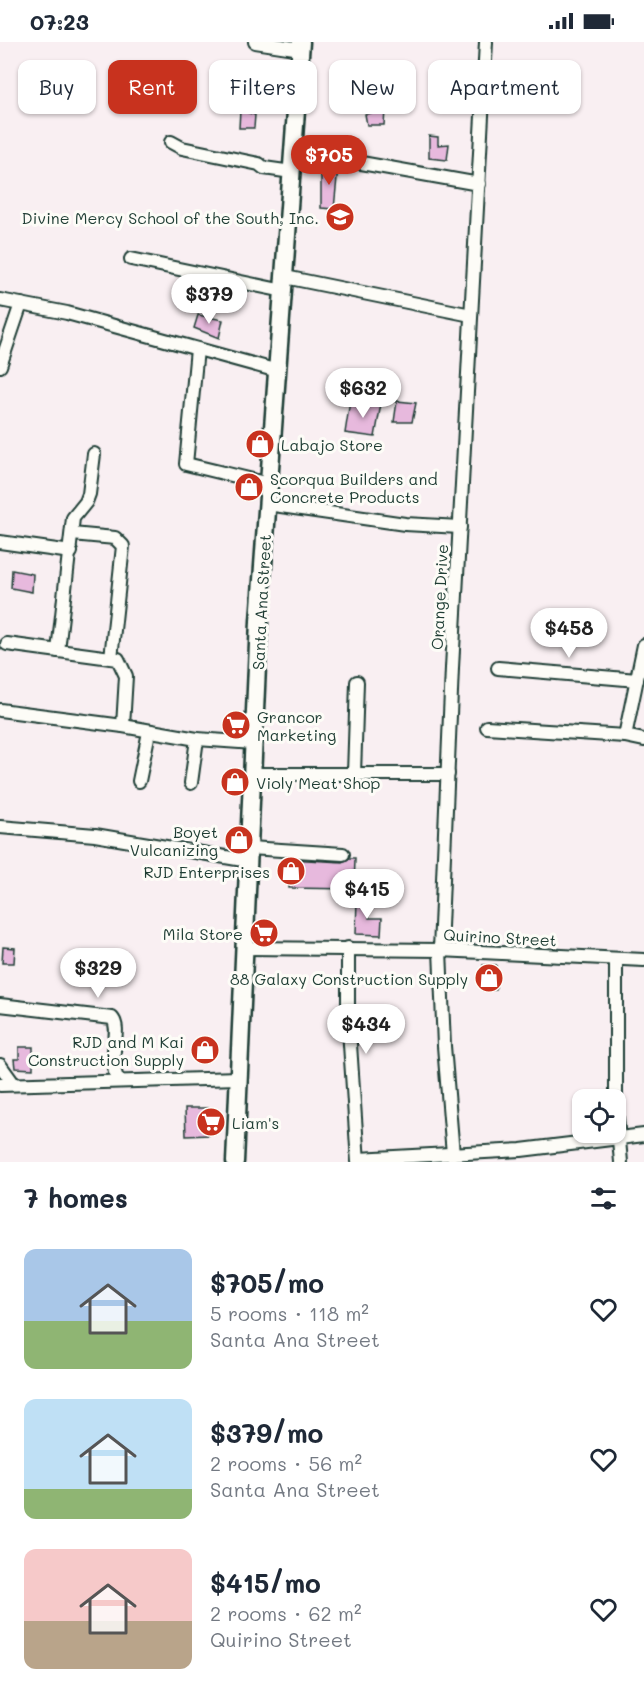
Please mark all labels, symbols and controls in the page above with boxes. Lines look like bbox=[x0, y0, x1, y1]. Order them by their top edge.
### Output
text: 07:23 bbox=[30, 7, 89, 36]
chip: Buy bbox=[18, 60, 96, 114]
chip: Rent bbox=[108, 60, 197, 114]
chip: Filters bbox=[209, 60, 317, 114]
chip: New bbox=[329, 60, 416, 114]
chip: Apartment bbox=[428, 60, 581, 114]
pin: $705 bbox=[293, 135, 365, 186]
text: $705 bbox=[305, 141, 353, 167]
school or university icon: Divine Mercy School of the South, Inc. bbox=[324, 201, 356, 233]
place label: Divine Mercy School of the South, Inc. bbox=[22, 207, 319, 228]
pin: $379 bbox=[173, 274, 245, 325]
text: $379 bbox=[185, 280, 233, 306]
pin: $632 bbox=[327, 368, 399, 419]
text: $632 bbox=[339, 374, 387, 400]
shop icon: Labajo Store bbox=[244, 428, 276, 460]
place label: Labajo Store bbox=[281, 434, 383, 455]
place label: Scorqua Builders and Concrete Products bbox=[270, 468, 438, 507]
shop icon: Scorqua Builders and Concrete Products bbox=[233, 471, 265, 503]
street label: Santa Ana Street bbox=[247, 534, 275, 670]
street label: Orange Drive bbox=[426, 543, 452, 651]
pin: $458 bbox=[533, 608, 605, 659]
text: $458 bbox=[544, 614, 594, 640]
place label: Grancor Marketing bbox=[257, 706, 336, 745]
supermarket icon: Grancor Marketing bbox=[220, 709, 252, 741]
shop icon: Violy Meat Shop bbox=[219, 766, 251, 798]
place label: Violy Meat Shop bbox=[256, 772, 380, 793]
place label: Boyet Vulcanizing bbox=[130, 821, 218, 860]
shop icon: Boyet Vulcanizing bbox=[223, 824, 255, 856]
shop icon: RJD Enterprises bbox=[275, 855, 307, 887]
place label: RJD Enterprises bbox=[144, 861, 270, 882]
pin: $415 bbox=[331, 869, 403, 920]
text: $415 bbox=[344, 875, 390, 901]
supermarket icon: Mila Store bbox=[248, 917, 280, 949]
place label: Mila Store bbox=[163, 923, 243, 944]
street label: Quirino Street bbox=[443, 924, 557, 950]
pin: $329 bbox=[62, 948, 134, 999]
text: $329 bbox=[74, 954, 122, 980]
shop icon: 88 Galaxy Construction Supply bbox=[473, 962, 505, 994]
place label: 88 Galaxy Construction Supply bbox=[230, 968, 468, 989]
pin: $434 bbox=[330, 1004, 402, 1055]
text: $434 bbox=[341, 1010, 391, 1036]
place label: RJD and M Kai Construction Supply bbox=[28, 1031, 184, 1070]
shop icon: RJD and M Kai Construction Supply bbox=[189, 1034, 221, 1066]
map controls bbox=[572, 1089, 626, 1143]
button: locate bbox=[572, 1089, 626, 1143]
supermarket icon: Liam's bbox=[195, 1106, 227, 1138]
place label: Liam's bbox=[232, 1112, 279, 1133]
text: 7 homes bbox=[24, 1181, 128, 1215]
icon: filters bbox=[587, 1182, 620, 1215]
text: $705/mo bbox=[210, 1266, 324, 1300]
icon: home bbox=[72, 1273, 144, 1345]
icon: heart bbox=[587, 1293, 620, 1326]
text: 5 rooms · 118 m² bbox=[210, 1300, 369, 1326]
text: Santa Ana Street bbox=[210, 1326, 380, 1352]
text: $379/mo bbox=[210, 1416, 323, 1450]
icon: home bbox=[72, 1423, 144, 1495]
icon: heart bbox=[587, 1443, 620, 1476]
text: 2 rooms · 56 m² bbox=[210, 1450, 362, 1476]
text: Santa Ana Street bbox=[210, 1476, 380, 1502]
text: $415/mo bbox=[210, 1566, 321, 1600]
icon: home bbox=[72, 1573, 144, 1645]
icon: heart bbox=[587, 1593, 620, 1626]
text: 2 rooms · 62 m² bbox=[210, 1600, 362, 1626]
text: Quirino Street bbox=[210, 1626, 352, 1652]

